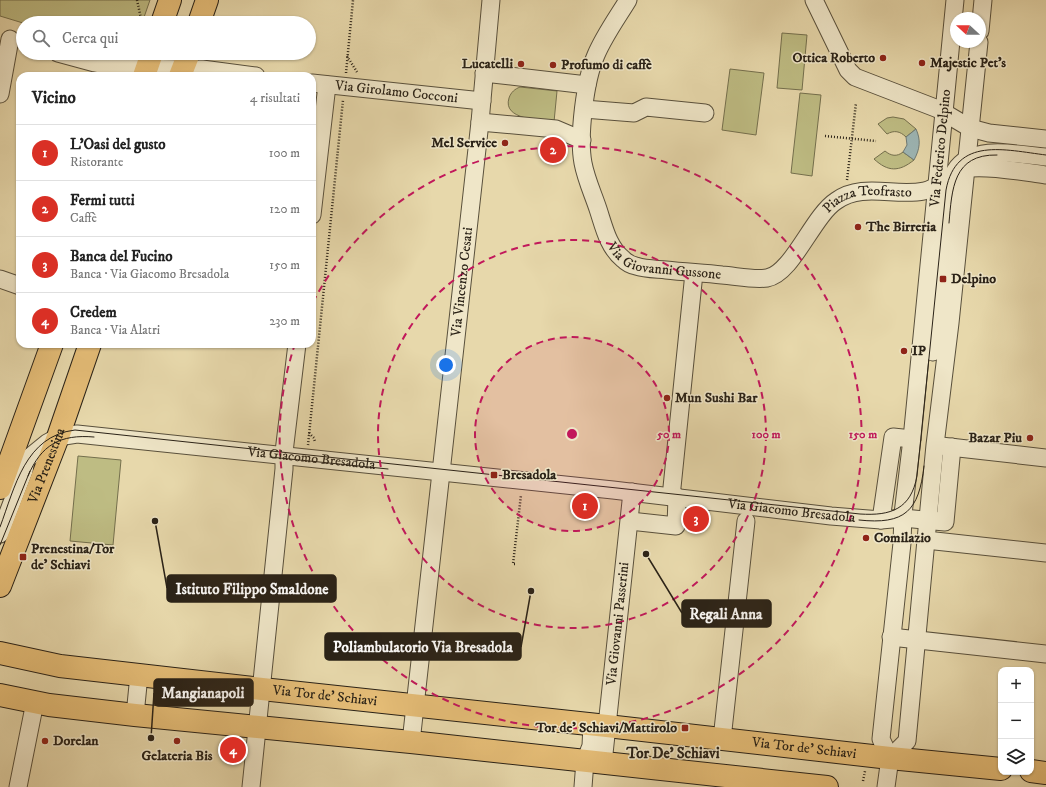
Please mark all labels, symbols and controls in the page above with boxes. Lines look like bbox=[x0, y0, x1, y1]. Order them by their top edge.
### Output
north arrow bbox=[950, 12, 986, 48]
search box bbox=[16, 16, 316, 60]
icon: search bbox=[30, 27, 52, 49]
text: Cerca qui bbox=[62, 29, 118, 48]
place label: Ottica Roberto bbox=[793, 49, 875, 67]
marker: Ottica Roberto bbox=[878, 53, 888, 63]
place label: Majestic Pet's bbox=[930, 54, 1006, 72]
place label: Lucatelli bbox=[462, 55, 513, 73]
place label: Profumo di caffè bbox=[561, 56, 652, 74]
marker: Majestic Pet's bbox=[917, 58, 927, 68]
marker: Lucatelli bbox=[516, 59, 526, 69]
marker: Profumo di caffè bbox=[548, 60, 558, 70]
street label: Via Girolamo Cocconi bbox=[333, 76, 459, 107]
text: Vicino bbox=[32, 87, 76, 109]
street label: Via Federico Delpino bbox=[926, 88, 955, 209]
text: 4 risultati bbox=[250, 90, 300, 106]
place label: Mel Service bbox=[431, 134, 497, 152]
text: L'Oasi del gusto bbox=[70, 135, 166, 154]
pin: 2 bbox=[540, 135, 566, 165]
marker: Mel Service bbox=[500, 138, 510, 148]
text: 1 bbox=[43, 145, 47, 161]
text: 100 m bbox=[269, 145, 300, 161]
text: Ristorante bbox=[70, 154, 123, 170]
street label: Piazza Teofrasto bbox=[819, 182, 912, 217]
text: Fermi tutti bbox=[70, 191, 135, 210]
text: 2 bbox=[42, 201, 48, 217]
text: 120 m bbox=[269, 201, 300, 217]
text: Caffè bbox=[70, 210, 97, 226]
place label: The Birreria bbox=[865, 218, 937, 236]
marker: The Birreria bbox=[853, 222, 863, 232]
street label: Via Vincenzo Cesati bbox=[447, 226, 477, 338]
street label: Via Giovanni Gussone bbox=[602, 238, 722, 284]
text: Banca del Fucino bbox=[70, 247, 173, 266]
text: 3 bbox=[43, 257, 47, 273]
text: 150 m bbox=[269, 257, 300, 273]
text: Banca · Via Giacomo Bresadola bbox=[70, 266, 229, 282]
place label: Delpino bbox=[951, 270, 996, 288]
marker: Delpino bbox=[938, 274, 948, 284]
text: Credem bbox=[70, 303, 117, 322]
text: 4 bbox=[41, 313, 49, 329]
text: 230 m bbox=[269, 313, 300, 329]
text: Banca · Via Alatri bbox=[70, 322, 160, 338]
place label: IP bbox=[912, 342, 927, 360]
marker: IP bbox=[899, 346, 909, 356]
your location bbox=[436, 355, 456, 375]
place label: Mun Sushi Bar bbox=[675, 389, 758, 407]
marker: Mun Sushi Bar bbox=[662, 393, 672, 403]
street label: Via Prenestina bbox=[24, 426, 69, 507]
centre of rings bbox=[565, 427, 579, 441]
text: 50 m bbox=[656, 427, 681, 442]
text: 100 m bbox=[752, 427, 780, 442]
text: 150 m bbox=[849, 427, 877, 442]
place label: Bazar Piu bbox=[969, 429, 1022, 447]
marker: Bazar Piu bbox=[1025, 433, 1035, 443]
street label: Via Giacomo Bresadola bbox=[246, 443, 376, 474]
place label: Bresadola bbox=[502, 466, 557, 484]
marker: Bresadola bbox=[489, 470, 499, 480]
pin: 1 bbox=[572, 491, 598, 521]
street label: Via Giacomo Bresadola bbox=[726, 495, 856, 527]
pin: 3 bbox=[683, 504, 709, 534]
place label: Comilazio bbox=[874, 529, 931, 547]
marker: Comilazio bbox=[861, 533, 871, 543]
place label: Prenestina/Tor de' Schiavi bbox=[31, 540, 115, 574]
marker: Prenestina/Tor de' Schiavi bbox=[18, 552, 28, 562]
street label: Via Giovanni Passerini bbox=[602, 561, 633, 687]
callout: Istituto Filippo Smaldone bbox=[167, 575, 336, 602]
text: Istituto Filippo Smaldone bbox=[176, 580, 329, 599]
callout: Regali Anna bbox=[682, 600, 771, 627]
text: Regali Anna bbox=[690, 605, 763, 624]
callout: Poliambulatorio Via Bresadola bbox=[325, 633, 521, 660]
text: Poliambulatorio Via Bresadola bbox=[333, 638, 514, 657]
map controls bbox=[998, 667, 1034, 775]
button: + bbox=[998, 667, 1034, 703]
callout: Mangianapoli bbox=[154, 679, 253, 706]
street label: Via Tor de' Schiavi bbox=[271, 681, 378, 710]
text: Mangianapoli bbox=[162, 684, 245, 703]
button: − bbox=[998, 703, 1034, 739]
place label: Tor de' Schiavi/Mattirolo bbox=[534, 719, 677, 737]
marker: Tor de' Schiavi/Mattirolo bbox=[680, 723, 690, 733]
place label: Dorelan bbox=[53, 732, 99, 750]
street label: Via Tor de' Schiavi bbox=[750, 733, 858, 763]
pin: 4 bbox=[220, 735, 246, 765]
marker: Dorelan bbox=[40, 736, 50, 746]
marker: Gelateria Bis bbox=[172, 736, 182, 746]
button: layers bbox=[998, 739, 1034, 775]
district label: Tor De' Schiavi bbox=[625, 744, 720, 763]
place label: Gelateria Bis bbox=[142, 747, 213, 765]

